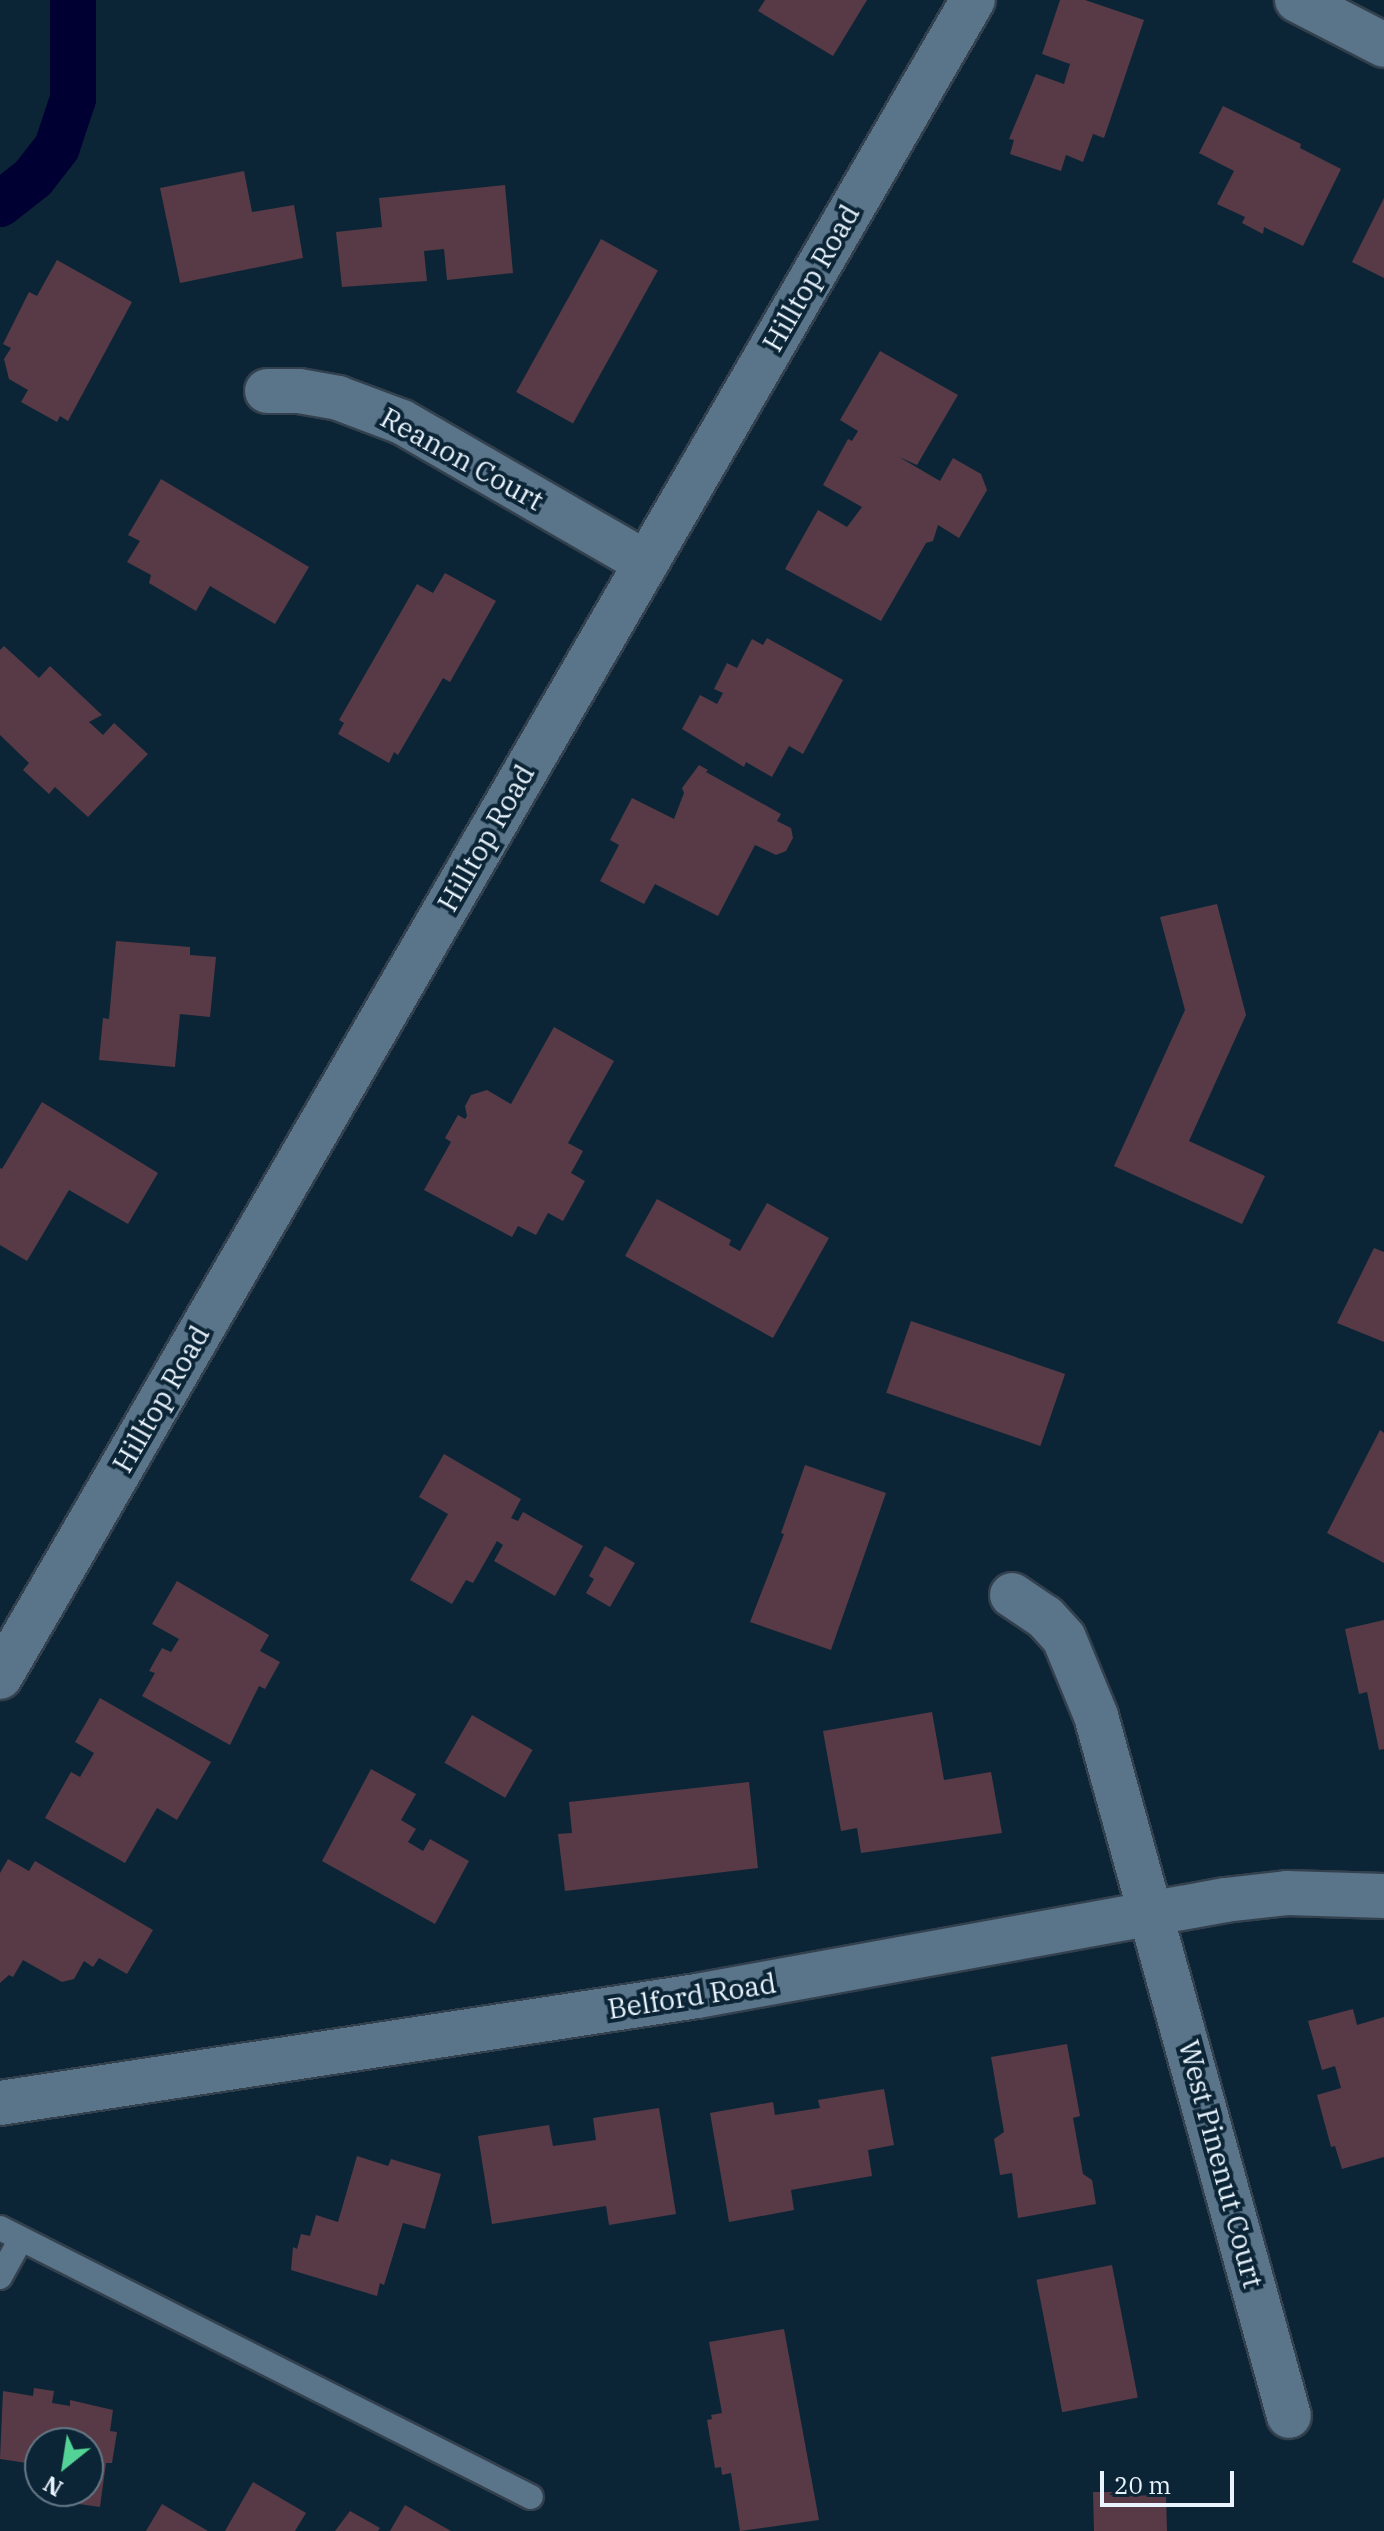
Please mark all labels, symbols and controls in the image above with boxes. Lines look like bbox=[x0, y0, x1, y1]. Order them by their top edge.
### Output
street label: Hilltop Road bbox=[756, 199, 866, 357]
street label: Reanon Court bbox=[375, 401, 549, 517]
street label: Hilltop Road bbox=[431, 759, 541, 917]
street label: Hilltop Road bbox=[106, 1320, 216, 1478]
street label: Belford Road bbox=[605, 1966, 779, 2026]
street label: West Pinenut Court bbox=[1172, 2036, 1270, 2292]
north arrow bbox=[24, 2427, 104, 2507]
scale bar bbox=[1104, 2455, 1238, 2505]
text: 20 m bbox=[1114, 2469, 1171, 2501]
text: N bbox=[38, 2470, 68, 2503]

